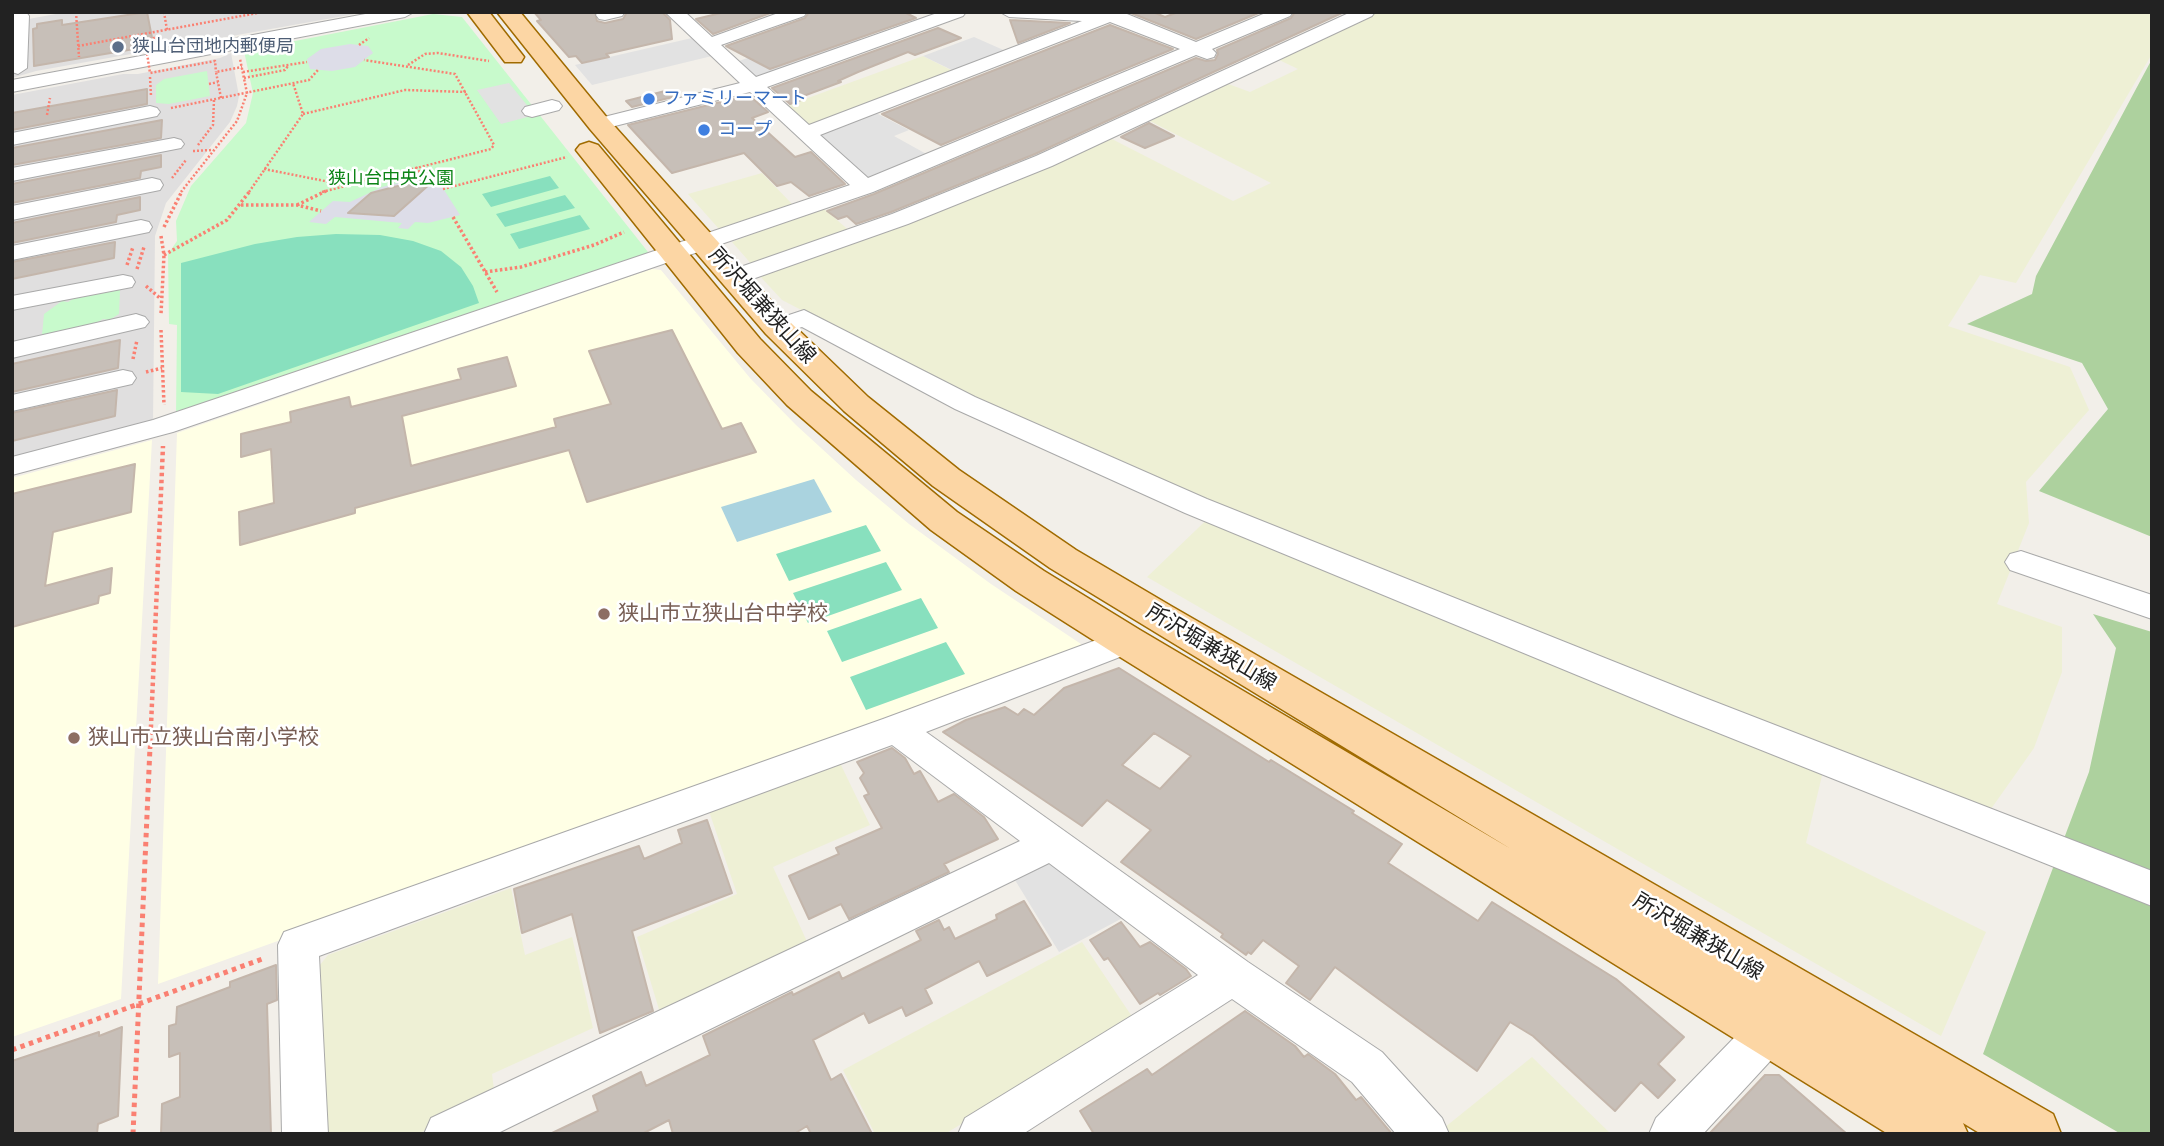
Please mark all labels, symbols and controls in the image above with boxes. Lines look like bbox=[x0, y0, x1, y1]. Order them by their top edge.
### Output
place label: 狭山台団地内郵便局 bbox=[132, 36, 294, 58]
marker: 狭山台団地内郵便局 bbox=[110, 39, 126, 55]
place label: ファミリーマート bbox=[663, 88, 807, 110]
marker: ファミリーマート bbox=[641, 91, 657, 107]
place label: コープ bbox=[718, 119, 772, 141]
marker: コープ bbox=[696, 122, 712, 138]
park label: 狭山台中央公園 bbox=[328, 168, 454, 190]
street label: 所沢堀兼狭山線 bbox=[703, 243, 821, 369]
street label: 所沢堀兼狭山線 bbox=[1142, 599, 1280, 697]
place label: 狭山市立狭山台中学校 bbox=[618, 601, 828, 627]
marker: 狭山市立狭山台中学校 bbox=[596, 606, 612, 622]
place label: 狭山市立狭山台南小学校 bbox=[88, 725, 319, 751]
marker: 狭山市立狭山台南小学校 bbox=[66, 730, 82, 746]
street label: 所沢堀兼狭山線 bbox=[1629, 888, 1767, 986]

